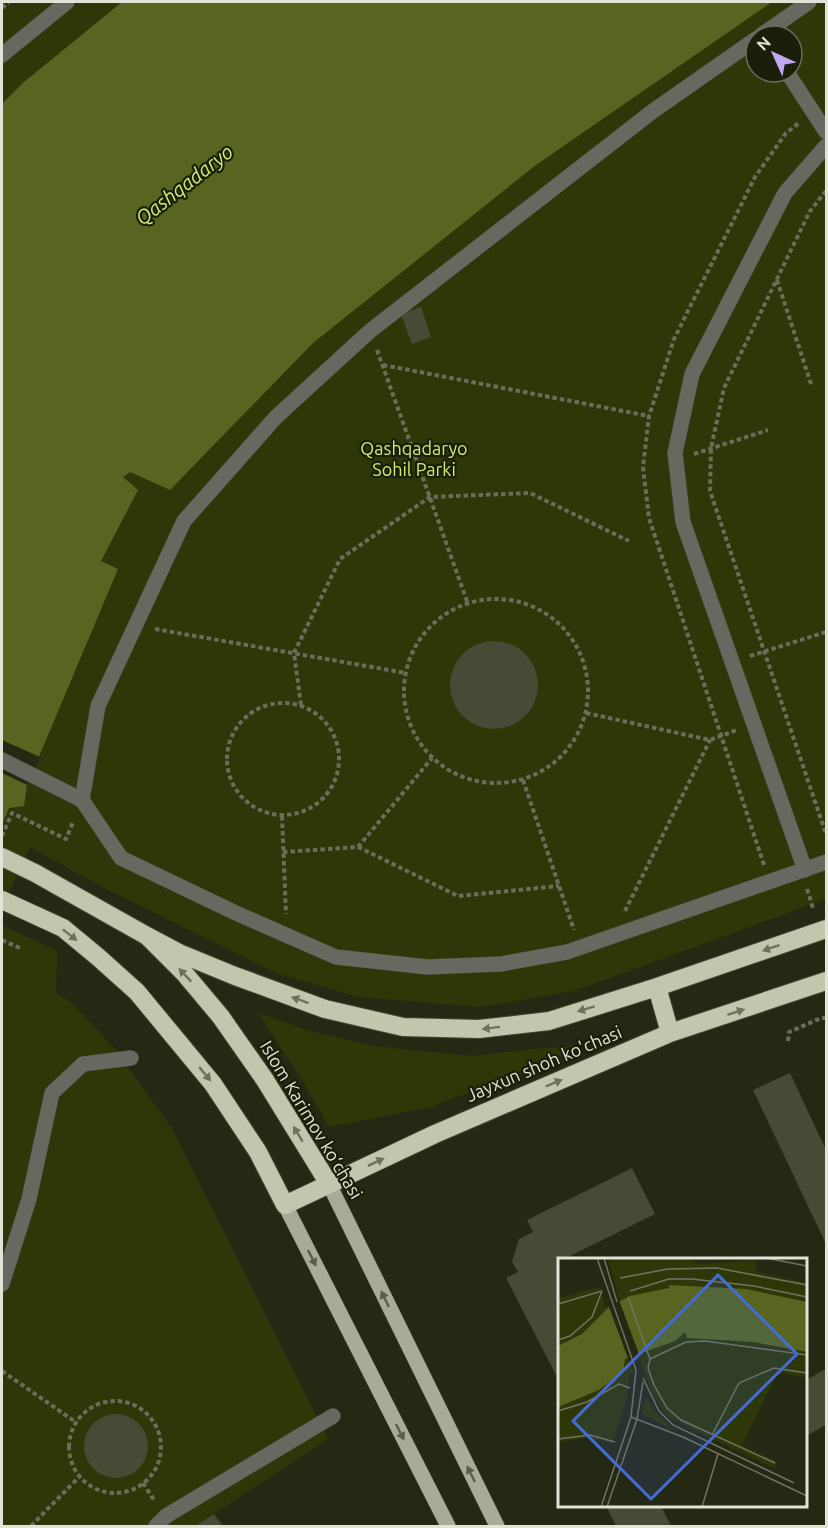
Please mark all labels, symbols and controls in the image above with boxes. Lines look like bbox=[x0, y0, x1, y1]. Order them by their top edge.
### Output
north arrow bbox=[744, 24, 804, 84]
text: N bbox=[753, 33, 774, 54]
water label: Qashqadaryo bbox=[130, 139, 238, 231]
park label: Qashqadaryo Sohil Parki bbox=[360, 438, 468, 479]
one-way arrow bbox=[62, 928, 78, 941]
one-way arrow bbox=[762, 944, 780, 953]
one-way arrow bbox=[178, 968, 192, 983]
one-way arrow bbox=[291, 994, 309, 1004]
one-way arrow bbox=[577, 1005, 595, 1014]
one-way arrow bbox=[727, 1006, 745, 1016]
street label: Jayxun shoh ko'chasi bbox=[463, 1021, 624, 1105]
one-way arrow bbox=[481, 1023, 500, 1032]
street label: Islom Karimov ko‘chasi bbox=[257, 1037, 367, 1202]
one-way arrow bbox=[199, 1066, 212, 1082]
one-way arrow bbox=[546, 1078, 564, 1088]
one-way arrow bbox=[293, 1126, 304, 1142]
one-way arrow bbox=[367, 1157, 384, 1166]
one-way arrow bbox=[307, 1249, 317, 1266]
inset map bbox=[558, 1258, 807, 1507]
one-way arrow bbox=[380, 1290, 390, 1308]
one-way arrow bbox=[395, 1423, 405, 1440]
one-way arrow bbox=[466, 1465, 476, 1482]

